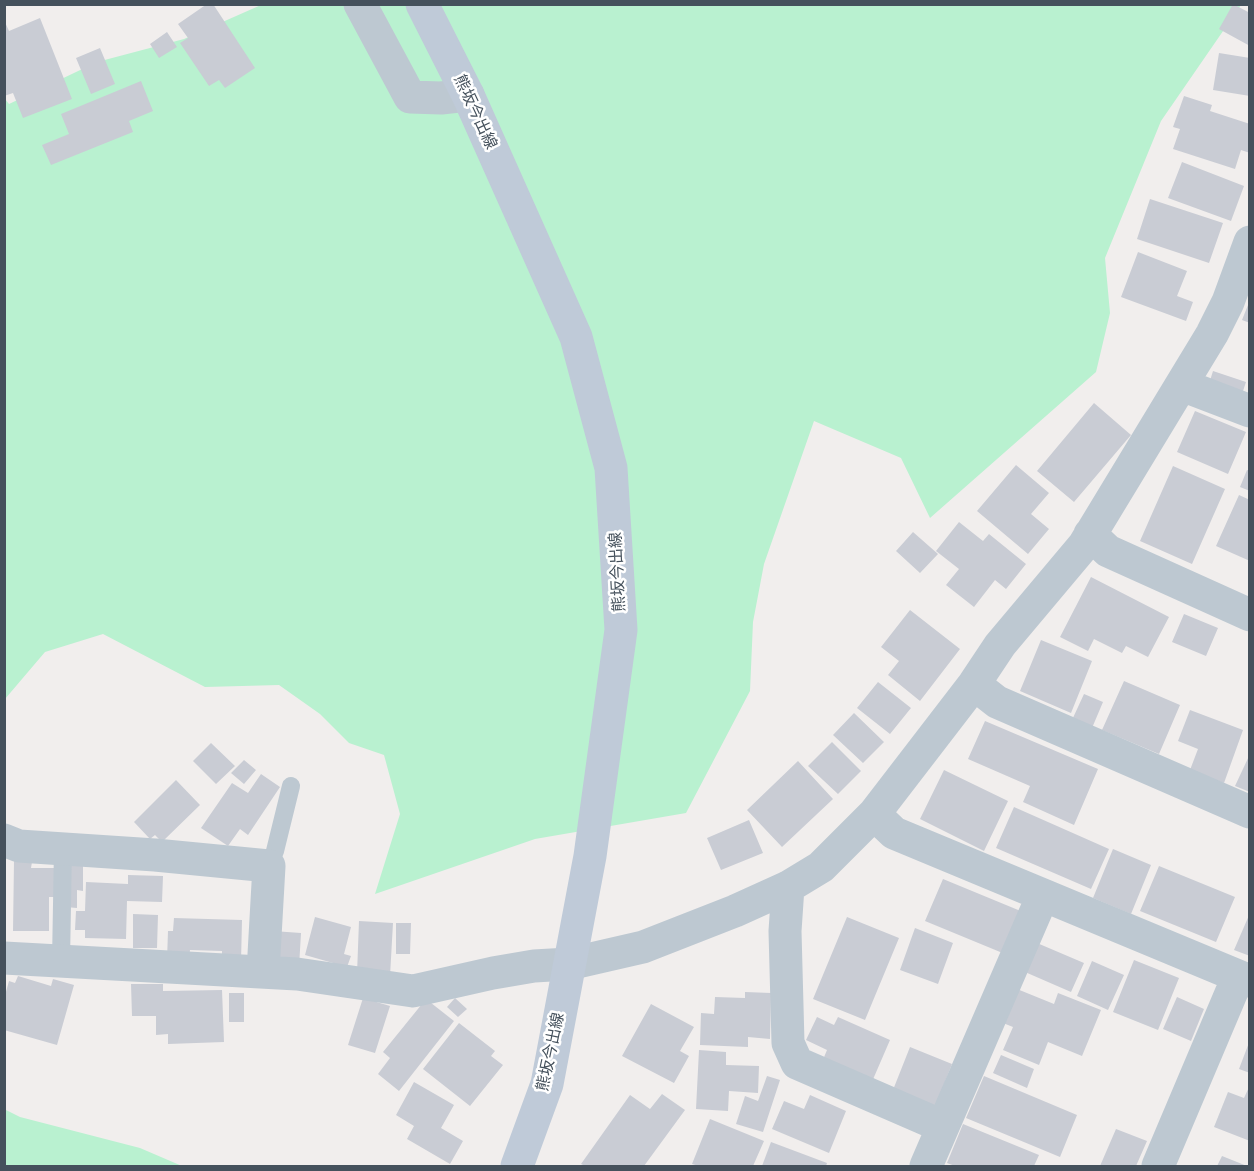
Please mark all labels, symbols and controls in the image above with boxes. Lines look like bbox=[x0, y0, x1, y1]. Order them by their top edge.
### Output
street label: 熊坂今出線 bbox=[449, 72, 501, 152]
street label: 熊坂今出線 bbox=[606, 532, 630, 612]
street label: 熊坂今出線 bbox=[533, 1011, 569, 1093]

